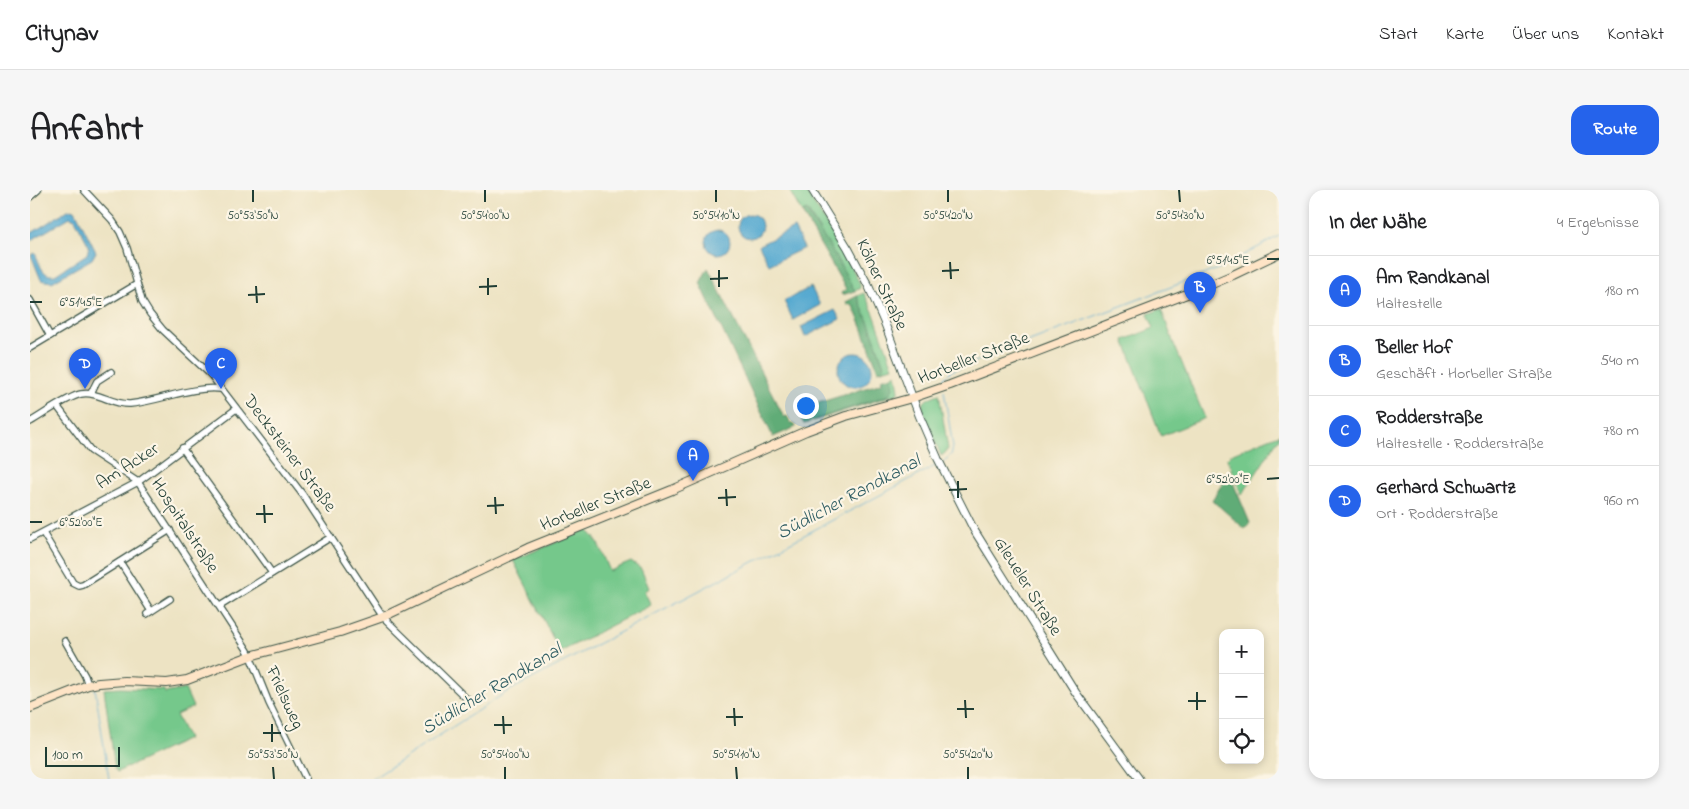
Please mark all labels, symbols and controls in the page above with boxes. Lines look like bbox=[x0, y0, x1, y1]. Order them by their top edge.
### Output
text: Citynav bbox=[25, 17, 98, 52]
text: Start bbox=[1379, 22, 1418, 48]
text: Karte bbox=[1446, 22, 1484, 48]
text: Über uns bbox=[1512, 22, 1579, 48]
text: Kontakt bbox=[1607, 22, 1664, 48]
text: Anfahrt bbox=[30, 105, 143, 156]
button: Route bbox=[1571, 105, 1659, 155]
text: 50°53'50"N bbox=[227, 207, 279, 225]
text: 50°54'00"N bbox=[460, 207, 510, 225]
text: 50°54'10"N bbox=[692, 207, 740, 225]
text: 50°54'20"N bbox=[923, 207, 973, 225]
text: 50°54'30"N bbox=[1155, 207, 1205, 225]
text: In der Nähe bbox=[1329, 208, 1427, 238]
text: 4 Ergebnisse bbox=[1557, 211, 1639, 235]
street label: Kölner Straße bbox=[849, 235, 914, 336]
text: 6°51'45"E bbox=[1207, 252, 1249, 270]
text: Am Randkanal bbox=[1376, 265, 1489, 292]
pin: B bbox=[1184, 272, 1216, 313]
text: A bbox=[1340, 279, 1350, 303]
text: 180 m bbox=[1605, 279, 1639, 303]
text: Haltestelle bbox=[1376, 292, 1442, 316]
text: 6°51'45"E bbox=[60, 294, 102, 312]
street label: Horbeller Straße bbox=[914, 325, 1034, 392]
text: Beller Hof bbox=[1376, 335, 1453, 362]
pin: D bbox=[69, 348, 101, 389]
pin: C bbox=[205, 348, 237, 389]
text: B bbox=[1340, 349, 1350, 373]
text: 540 m bbox=[1600, 349, 1639, 373]
text: Geschäft · Horbeller Straße bbox=[1376, 362, 1552, 386]
street label: Decksteiner Straße bbox=[236, 389, 342, 519]
your location bbox=[793, 393, 819, 419]
text: Rodderstraße bbox=[1376, 405, 1483, 432]
text: C bbox=[1341, 419, 1349, 443]
text: 780 m bbox=[1603, 419, 1639, 443]
text: Haltestelle · Rodderstraße bbox=[1376, 432, 1544, 456]
street label: Am Acker bbox=[91, 437, 165, 497]
pin: A bbox=[677, 440, 709, 481]
water label: Südlicher Randkanal bbox=[772, 447, 928, 547]
street label: Horbeller Straße bbox=[537, 471, 656, 539]
text: 6°52'00"E bbox=[1206, 471, 1250, 489]
street label: Hospitalstraße bbox=[143, 473, 225, 579]
text: Gerhard Schwartz bbox=[1376, 475, 1516, 502]
text: D bbox=[1339, 489, 1351, 513]
text: 960 m bbox=[1604, 489, 1639, 513]
text: Ort · Rodderstraße bbox=[1376, 502, 1498, 526]
text: 6°52'00"E bbox=[59, 514, 103, 532]
street label: Gleueler Straße bbox=[986, 533, 1068, 642]
map controls bbox=[1219, 629, 1264, 764]
button: + bbox=[1219, 629, 1264, 674]
water label: Südlicher Randkanal bbox=[417, 636, 570, 743]
street label: Frielsweg bbox=[257, 661, 310, 734]
button: − bbox=[1219, 674, 1264, 719]
button: locate bbox=[1219, 719, 1264, 764]
scale bar bbox=[45, 744, 120, 767]
text: 100 m bbox=[52, 745, 83, 766]
text: 50°53'50"N bbox=[247, 746, 299, 764]
text: 50°54'00"N bbox=[480, 746, 530, 764]
text: 50°54'10"N bbox=[712, 746, 760, 764]
text: 50°54'20"N bbox=[943, 746, 993, 764]

